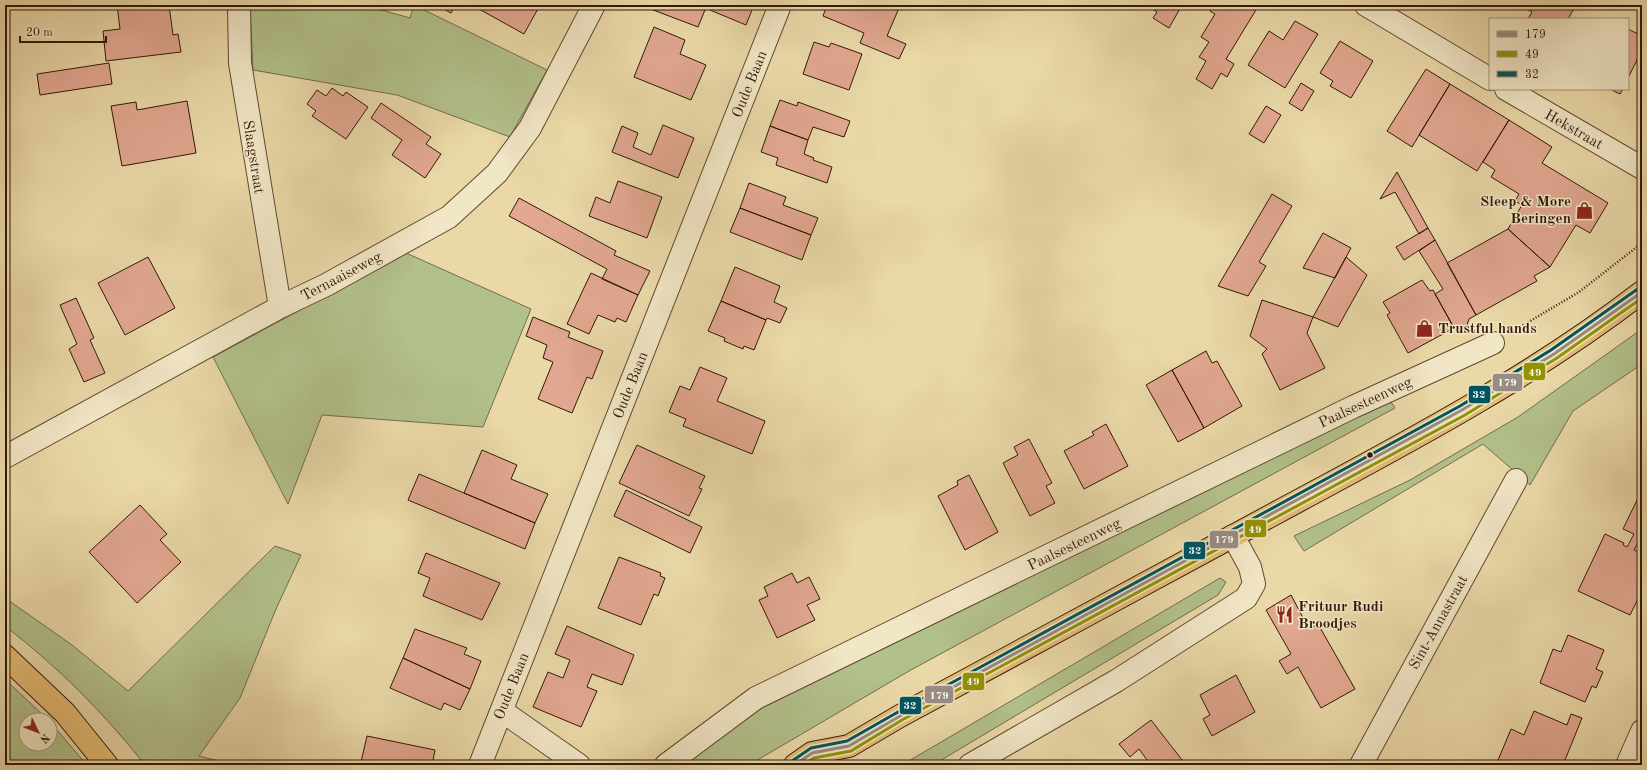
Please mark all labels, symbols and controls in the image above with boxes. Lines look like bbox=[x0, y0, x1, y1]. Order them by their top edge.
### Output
scale bar bbox=[20, 18, 106, 44]
legend bbox=[1489, 18, 1629, 90]
text: 20 m bbox=[26, 27, 53, 39]
text: 179 bbox=[1525, 29, 1546, 41]
street label: Oude Baan bbox=[730, 49, 771, 120]
text: 49 bbox=[1525, 49, 1539, 61]
text: 32 bbox=[1525, 69, 1539, 81]
street label: Hekstraat bbox=[1542, 108, 1605, 153]
street label: Slaagstraat bbox=[239, 119, 266, 195]
place label: Sleep & More Beringen bbox=[1480, 195, 1571, 227]
shop icon: Sleep & More Beringen bbox=[1574, 200, 1594, 220]
street label: Ternaaiseweg bbox=[299, 250, 385, 305]
shop icon: Trustful hands bbox=[1415, 318, 1435, 338]
place label: Trustful hands bbox=[1438, 322, 1537, 337]
street label: Oude Baan bbox=[611, 350, 652, 421]
line badge: 49 bbox=[1523, 362, 1546, 381]
text: 49 bbox=[1529, 368, 1541, 379]
line badge: 179 bbox=[1492, 373, 1523, 392]
street label: Paalsesteenweg bbox=[1317, 375, 1415, 432]
text: 179 bbox=[1497, 378, 1517, 389]
line badge: 32 bbox=[1468, 385, 1491, 404]
text: 32 bbox=[1473, 390, 1485, 401]
unlabelled marker bbox=[1365, 450, 1375, 460]
street label: Paalsesteenweg bbox=[1026, 516, 1124, 574]
line badge: 49 bbox=[1244, 519, 1267, 538]
text: 49 bbox=[1249, 525, 1261, 536]
line badge: 179 bbox=[1209, 530, 1239, 549]
text: 179 bbox=[1214, 535, 1234, 546]
line badge: 32 bbox=[1183, 541, 1206, 560]
text: 32 bbox=[1189, 546, 1201, 557]
street label: Sint-Annastraat bbox=[1407, 573, 1471, 672]
place label: Frituur Rudi Broodjes bbox=[1298, 600, 1383, 632]
restaurant icon: Frituur Rudi Broodjes bbox=[1275, 605, 1295, 625]
street label: Oude Baan bbox=[492, 651, 533, 722]
line badge: 49 bbox=[962, 672, 985, 691]
text: 49 bbox=[967, 677, 979, 688]
line badge: 179 bbox=[924, 685, 954, 704]
text: 179 bbox=[929, 691, 949, 702]
line badge: 32 bbox=[899, 696, 922, 715]
text: 32 bbox=[904, 701, 916, 712]
north arrow bbox=[18, 712, 58, 752]
text: N bbox=[37, 731, 51, 745]

